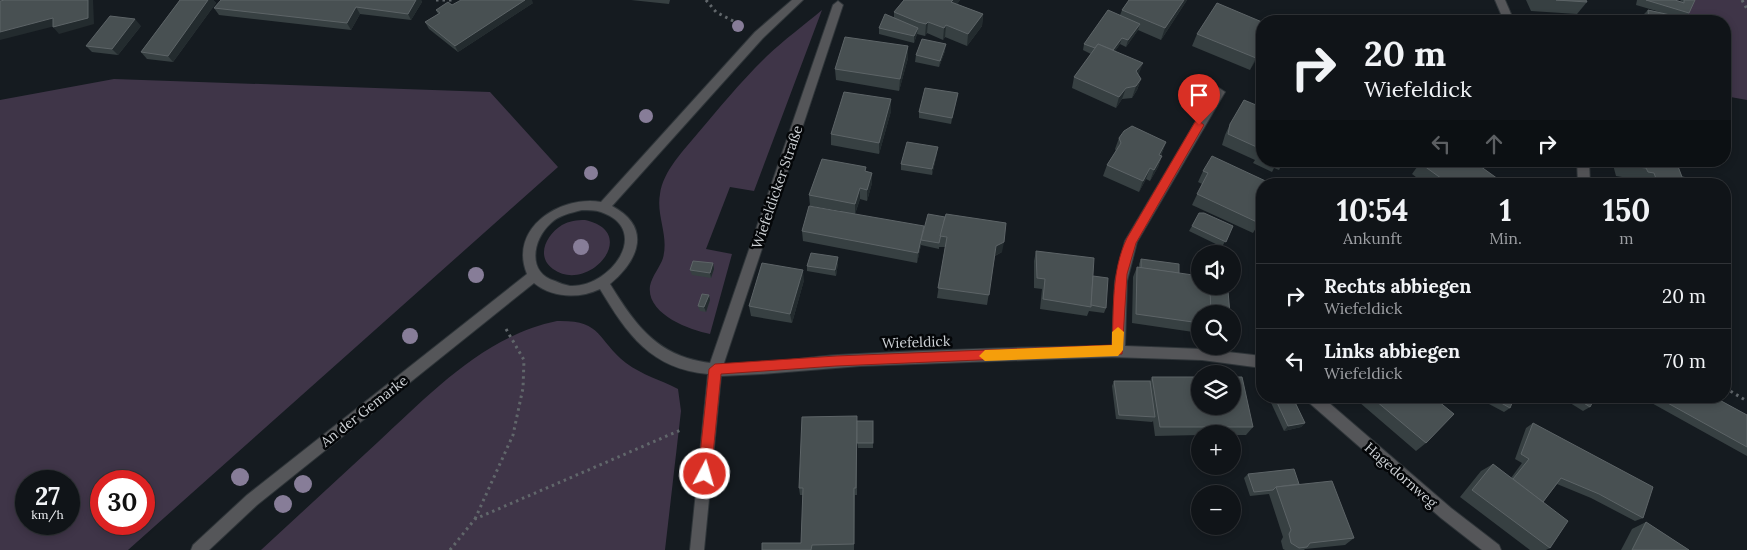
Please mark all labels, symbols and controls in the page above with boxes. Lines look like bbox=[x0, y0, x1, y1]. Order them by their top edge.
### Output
text: 20 m bbox=[1364, 31, 1446, 76]
icon: right bbox=[1281, 35, 1346, 100]
pin bbox=[1178, 74, 1220, 125]
text: Wiefeldick bbox=[1364, 75, 1472, 103]
icon: arrive bbox=[1185, 81, 1213, 109]
street label: Wiefeldicker Straße bbox=[747, 123, 807, 251]
icon: left bbox=[1427, 130, 1455, 158]
icon: ahead bbox=[1480, 130, 1508, 158]
icon: right bbox=[1533, 130, 1561, 158]
text: 10:54 bbox=[1337, 191, 1408, 229]
text: 1 bbox=[1500, 191, 1512, 229]
text: 150 bbox=[1603, 191, 1650, 229]
text: Ankunft bbox=[1343, 228, 1402, 248]
text: Min. bbox=[1489, 228, 1522, 248]
text: m bbox=[1619, 228, 1634, 248]
map controls bbox=[1191, 245, 1241, 535]
button: sound bbox=[1191, 245, 1241, 295]
text: Rechts abbiegen bbox=[1324, 274, 1471, 298]
icon: right bbox=[1281, 282, 1309, 310]
text: 20 m bbox=[1662, 284, 1706, 308]
text: Wiefeldick bbox=[1324, 298, 1402, 318]
button: search bbox=[1191, 305, 1241, 355]
street label: Wiefeldick bbox=[881, 332, 951, 352]
text: Links abbiegen bbox=[1324, 339, 1460, 363]
icon: left bbox=[1281, 347, 1309, 375]
text: 70 m bbox=[1663, 349, 1706, 373]
text: Wiefeldick bbox=[1324, 363, 1402, 383]
button: layers bbox=[1191, 365, 1241, 415]
street label: An der Gemarke bbox=[316, 371, 411, 451]
button: + bbox=[1191, 425, 1241, 475]
street label: Hagedornweg bbox=[1361, 439, 1441, 512]
position arrow bbox=[678, 447, 730, 499]
speed limit sign: 30 bbox=[90, 470, 155, 535]
text: 27 bbox=[35, 480, 60, 512]
button: − bbox=[1191, 485, 1241, 535]
text: km/h bbox=[31, 507, 64, 522]

